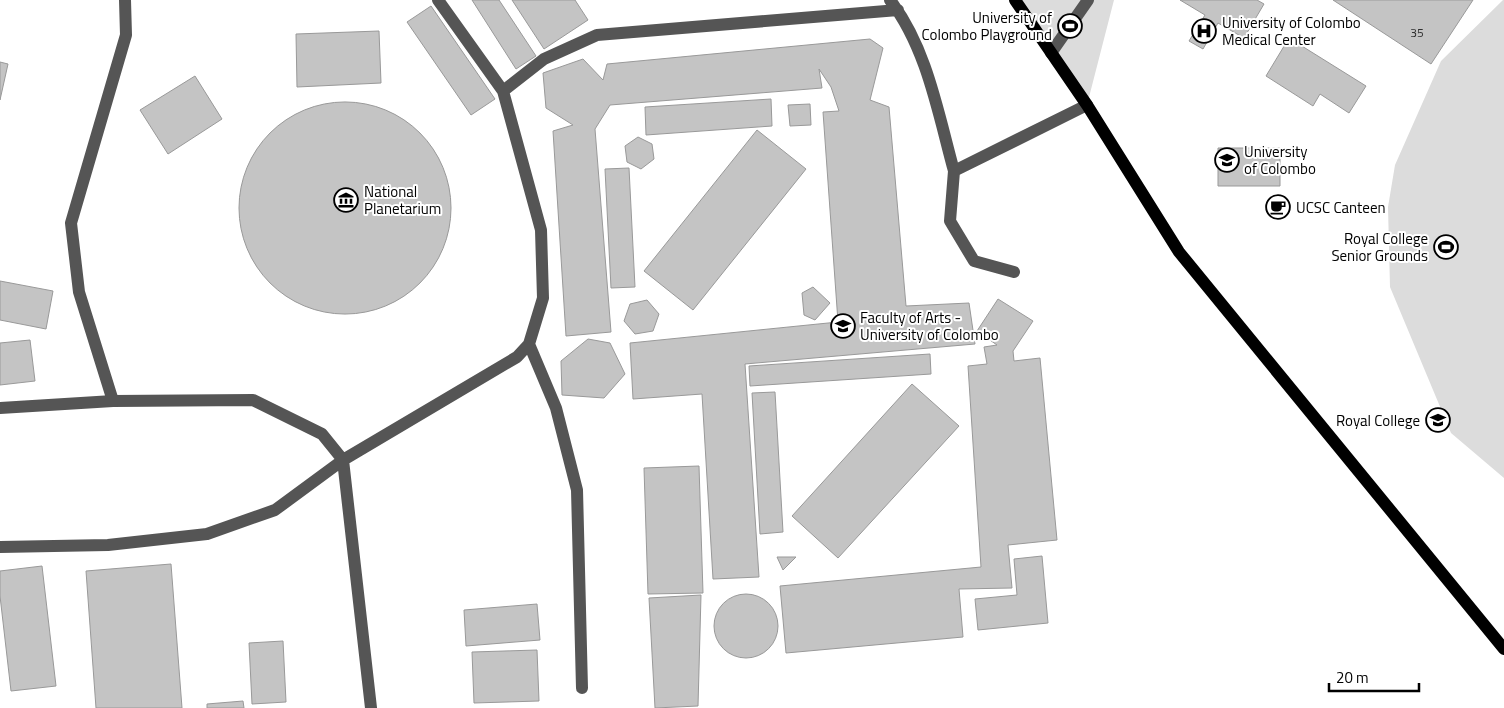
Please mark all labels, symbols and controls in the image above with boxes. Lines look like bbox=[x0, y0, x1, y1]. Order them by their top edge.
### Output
place label: University of Colombo Playground bbox=[922, 6, 1052, 46]
place label: University of Colombo Medical Center bbox=[1222, 11, 1361, 51]
sports icon: University of Colombo Playground bbox=[1057, 13, 1083, 39]
hospital icon: University of Colombo Medical Center bbox=[1191, 18, 1217, 44]
house number: 35 bbox=[1410, 23, 1424, 42]
place label: University of Colombo bbox=[1244, 140, 1316, 180]
school or university icon: University of Colombo bbox=[1214, 147, 1240, 173]
place label: National Planetarium bbox=[364, 180, 441, 220]
museum icon: National Planetarium bbox=[333, 187, 359, 213]
cafe icon: UCSC Canteen bbox=[1265, 194, 1291, 220]
place label: UCSC Canteen bbox=[1296, 196, 1386, 219]
place label: Royal College Senior Grounds bbox=[1331, 227, 1428, 267]
sports icon: Royal College Senior Grounds bbox=[1433, 234, 1459, 260]
place label: Faculty of Arts - University of Colombo bbox=[860, 306, 999, 346]
school or university icon: Faculty of Arts - University of Colombo bbox=[830, 313, 856, 339]
school or university icon: Royal College bbox=[1425, 407, 1451, 433]
place label: Royal College bbox=[1336, 409, 1420, 432]
scale bar bbox=[1329, 660, 1419, 692]
text: 20 m bbox=[1336, 666, 1369, 689]

